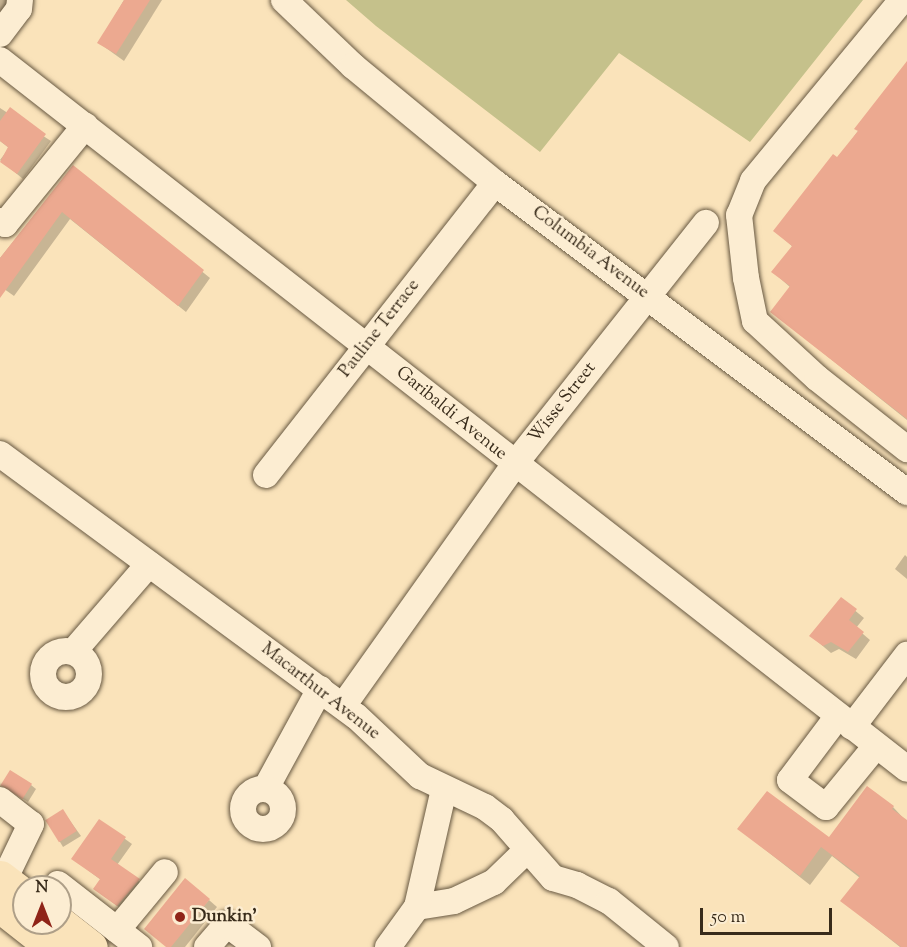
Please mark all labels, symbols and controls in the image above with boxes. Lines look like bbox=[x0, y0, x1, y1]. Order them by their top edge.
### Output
street label: Columbia Avenue bbox=[527, 202, 653, 304]
street label: Pauline Terrace bbox=[335, 276, 425, 382]
street label: Wisse Street bbox=[525, 358, 601, 448]
street label: Garibaldi Avenue bbox=[391, 363, 511, 465]
street label: Macarthur Avenue bbox=[256, 639, 384, 745]
north arrow bbox=[12, 875, 72, 935]
text: N bbox=[36, 877, 48, 900]
scale bar bbox=[703, 896, 835, 934]
text: 50 m bbox=[711, 905, 745, 931]
place label: Dunkin' bbox=[192, 906, 257, 928]
marker: Dunkin' bbox=[173, 910, 187, 924]

